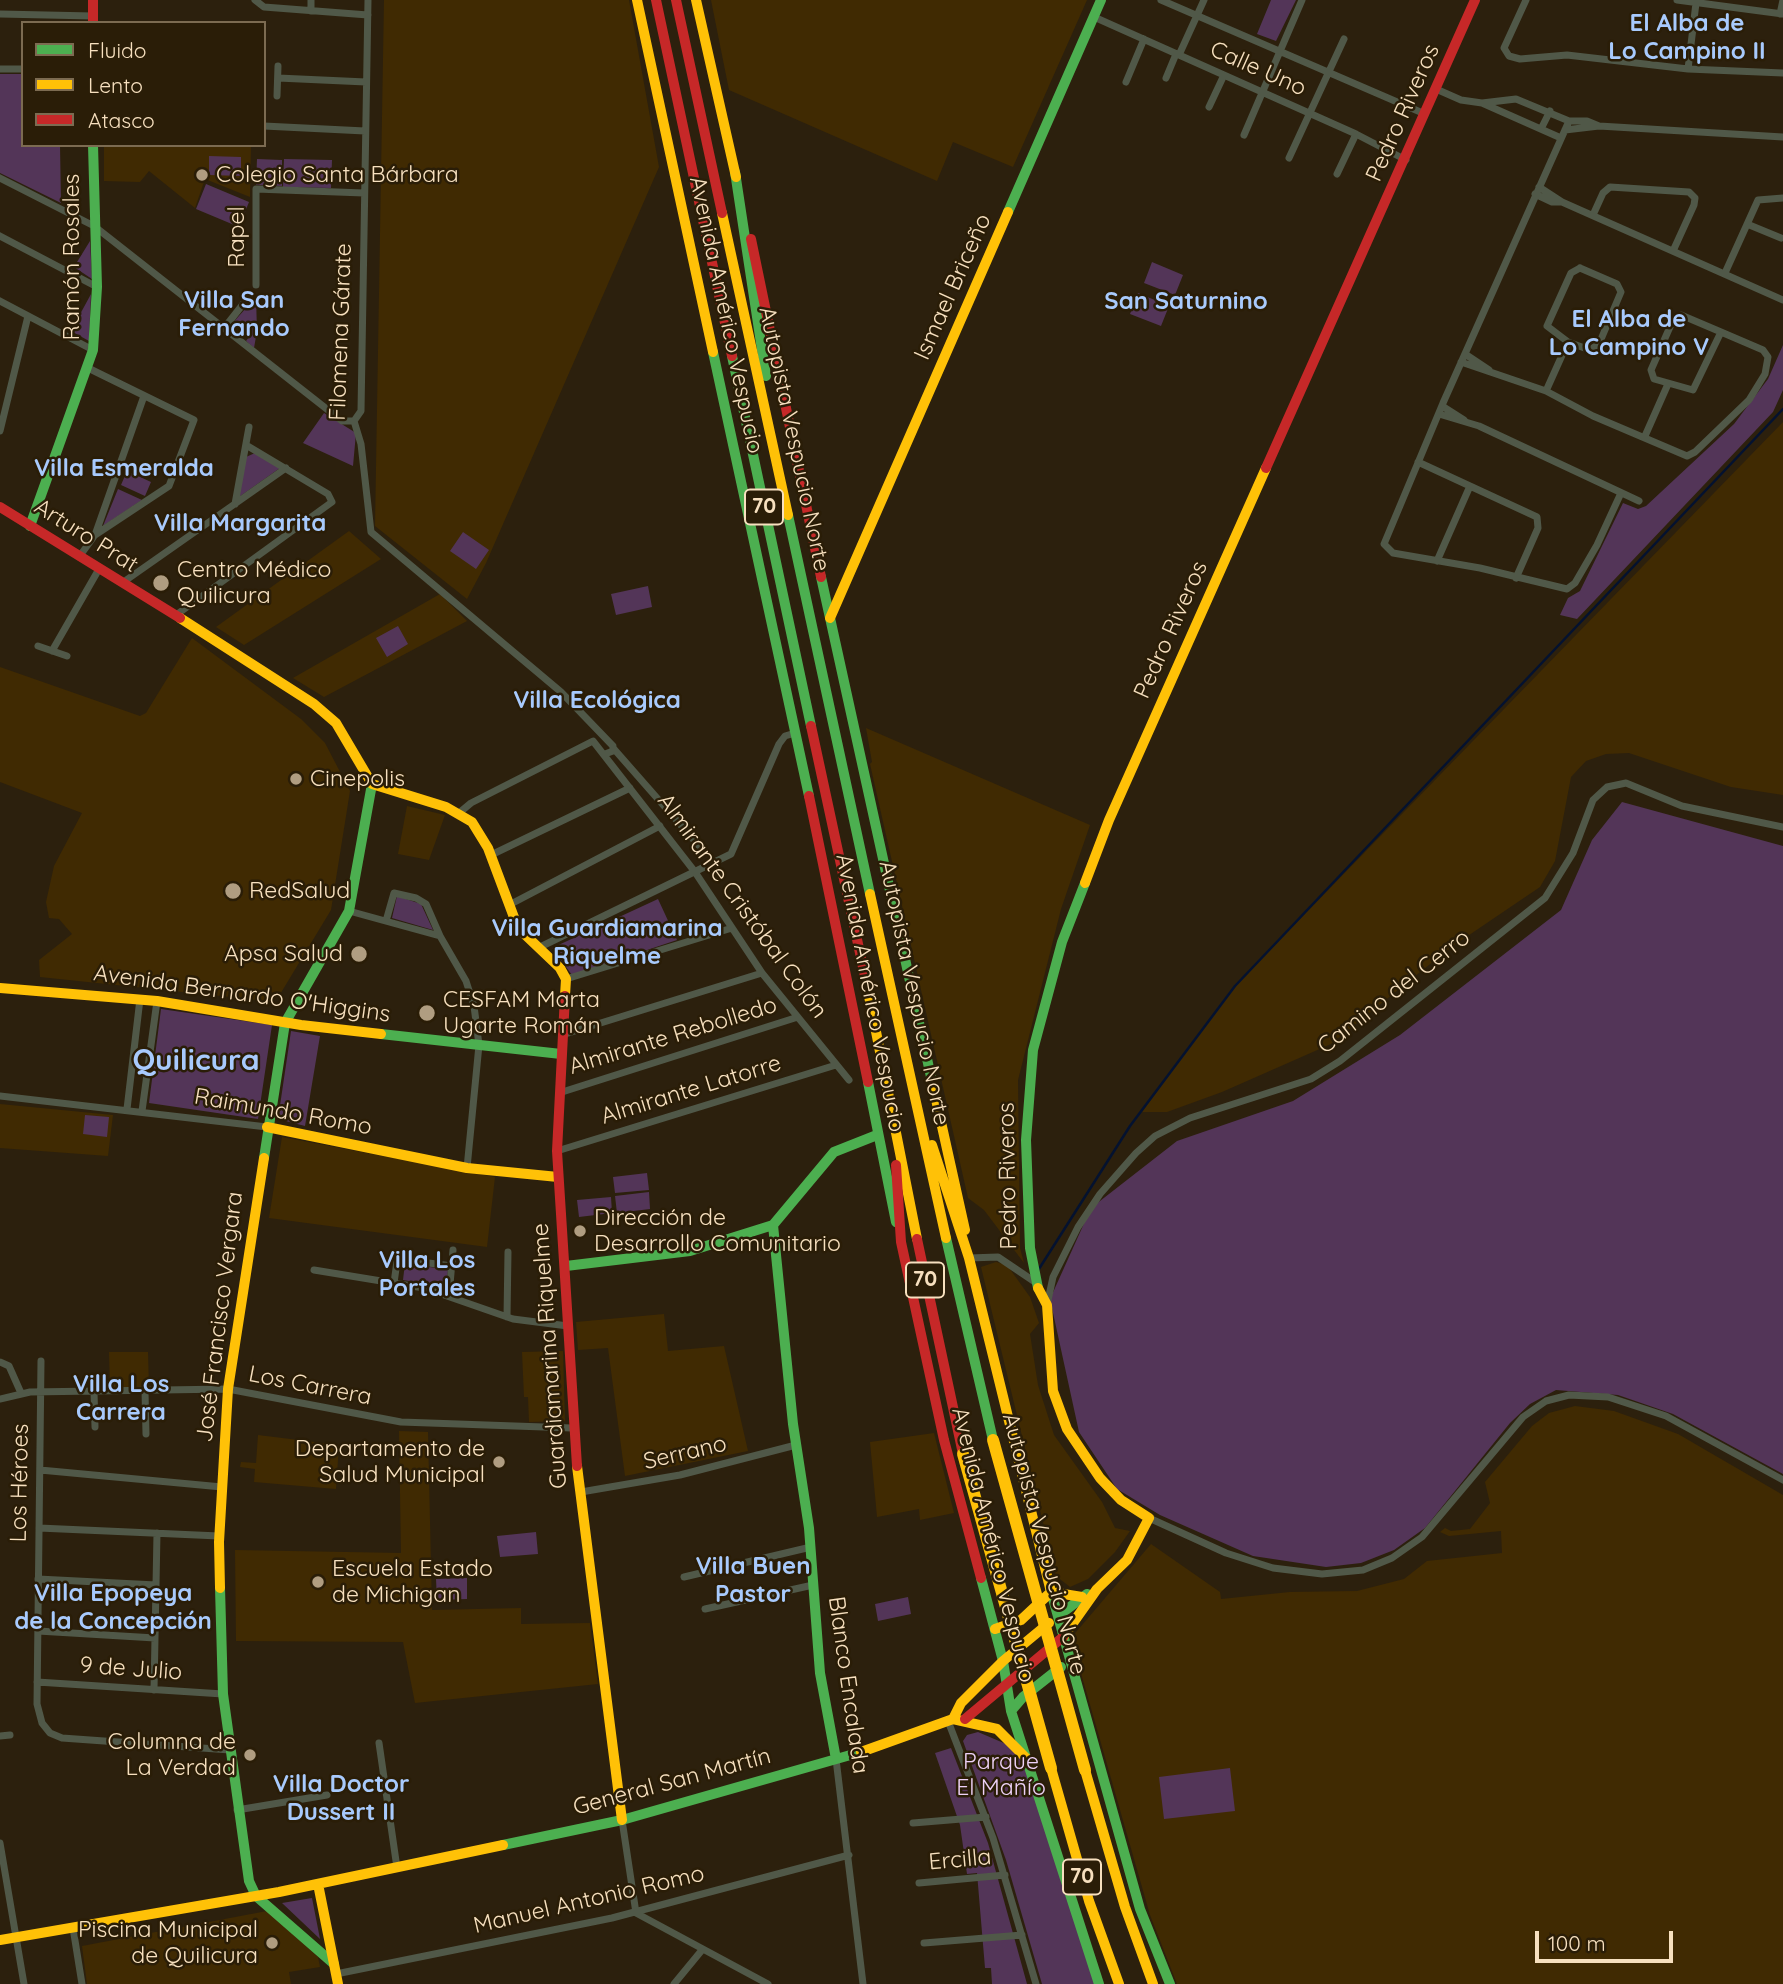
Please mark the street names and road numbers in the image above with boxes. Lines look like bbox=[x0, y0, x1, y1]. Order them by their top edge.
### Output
street label: Calle Uno bbox=[1206, 36, 1310, 102]
street label: Pedro Riveros bbox=[1360, 40, 1446, 186]
street label: Ramón Rosales bbox=[58, 174, 86, 340]
street label: Avenida Américo Vespucio bbox=[683, 174, 769, 456]
street label: Rapel bbox=[223, 206, 251, 268]
street label: Ismael Briceño bbox=[908, 210, 998, 364]
street label: Filomena Gárate bbox=[324, 243, 358, 421]
street label: Autopista Vespucio Norte bbox=[752, 304, 836, 574]
road number: 70 bbox=[745, 490, 783, 524]
street label: Arturo Prat bbox=[29, 493, 143, 579]
street label: Pedro Riveros bbox=[1128, 557, 1214, 703]
street label: Almirante Cristóbal Colón bbox=[651, 788, 833, 1024]
street label: Avenida Américo Vespucio bbox=[829, 852, 911, 1134]
street label: Autopista Vespucio Norte bbox=[872, 858, 956, 1128]
street label: Camino del Cerro bbox=[1312, 924, 1476, 1060]
street label: Avenida Bernardo O'Higgins bbox=[92, 960, 392, 1028]
street label: Almirante Rebolledo bbox=[566, 991, 780, 1081]
street label: Almirante Latorre bbox=[598, 1049, 784, 1131]
street label: Raimundo Romo bbox=[192, 1083, 374, 1141]
street label: Pedro Riveros bbox=[993, 1102, 1023, 1250]
street label: José Francisco Vergara bbox=[191, 1190, 249, 1444]
street label: Guardiamarina Riquelme bbox=[527, 1222, 573, 1490]
road number: 70 bbox=[906, 1262, 944, 1298]
street label: Los Carrera bbox=[246, 1361, 374, 1411]
street label: Avenida Américo Vespucio bbox=[945, 1405, 1041, 1685]
street label: Autopista Vespucio Norte bbox=[996, 1410, 1092, 1678]
street label: Los Héroes bbox=[5, 1423, 35, 1543]
street label: Serrano bbox=[641, 1430, 729, 1476]
street label: Blanco Encalada bbox=[822, 1595, 874, 1775]
street label: 9 de Julio bbox=[79, 1652, 183, 1686]
street label: General San Martín bbox=[570, 1742, 774, 1822]
street label: Ercilla bbox=[928, 1844, 992, 1876]
street label: Manuel Antonio Romo bbox=[471, 1860, 707, 1940]
road number: 70 bbox=[1063, 1860, 1101, 1895]

